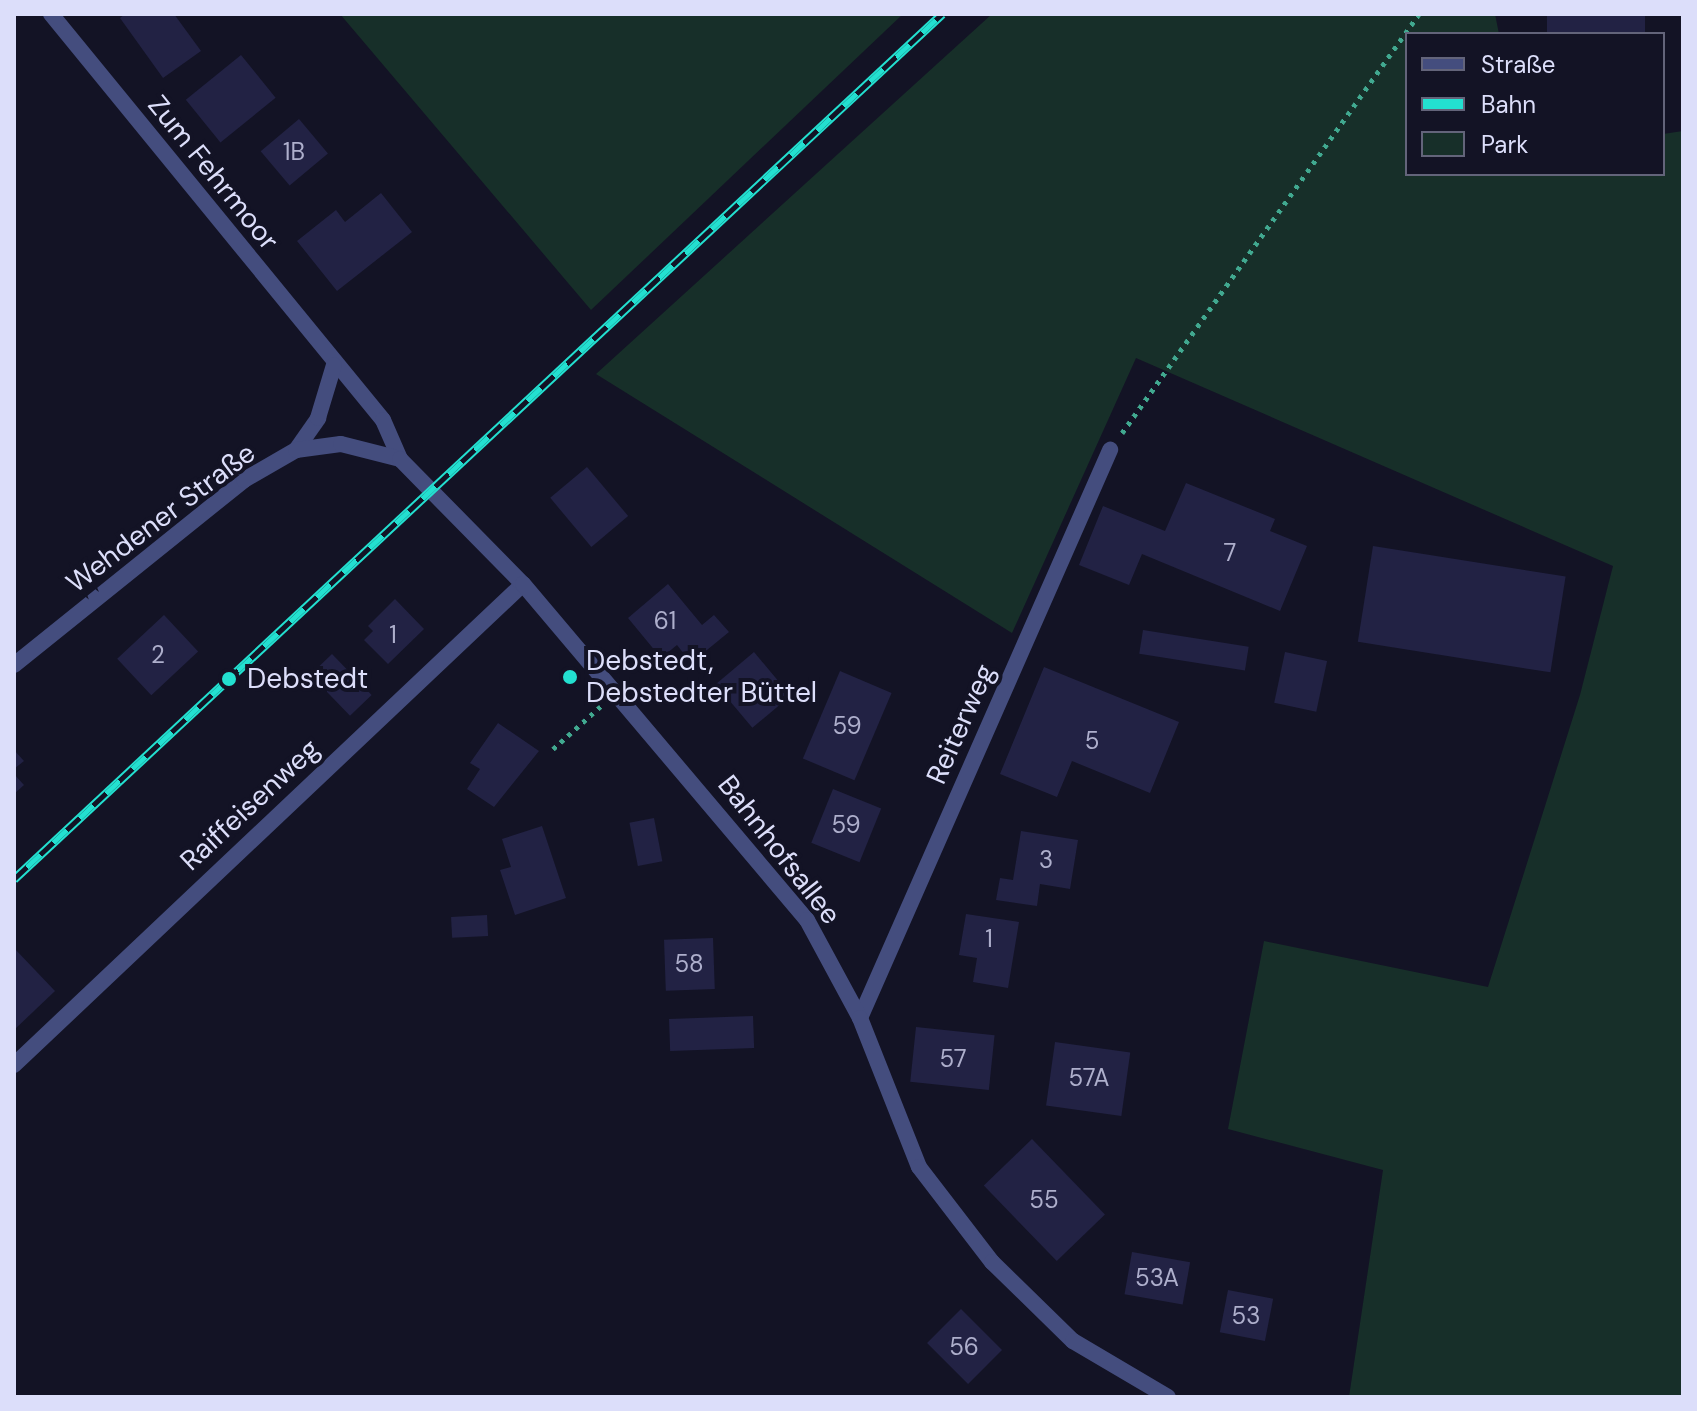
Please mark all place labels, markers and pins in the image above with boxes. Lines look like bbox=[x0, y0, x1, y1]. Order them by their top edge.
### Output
place label: Debstedt, Debstedter Büttel bbox=[586, 644, 817, 710]
place label: Debstedt bbox=[247, 662, 368, 696]
marker: Debstedt bbox=[218, 668, 240, 690]
marker: Debstedt, Debstedter Büttel bbox=[561, 668, 579, 686]

